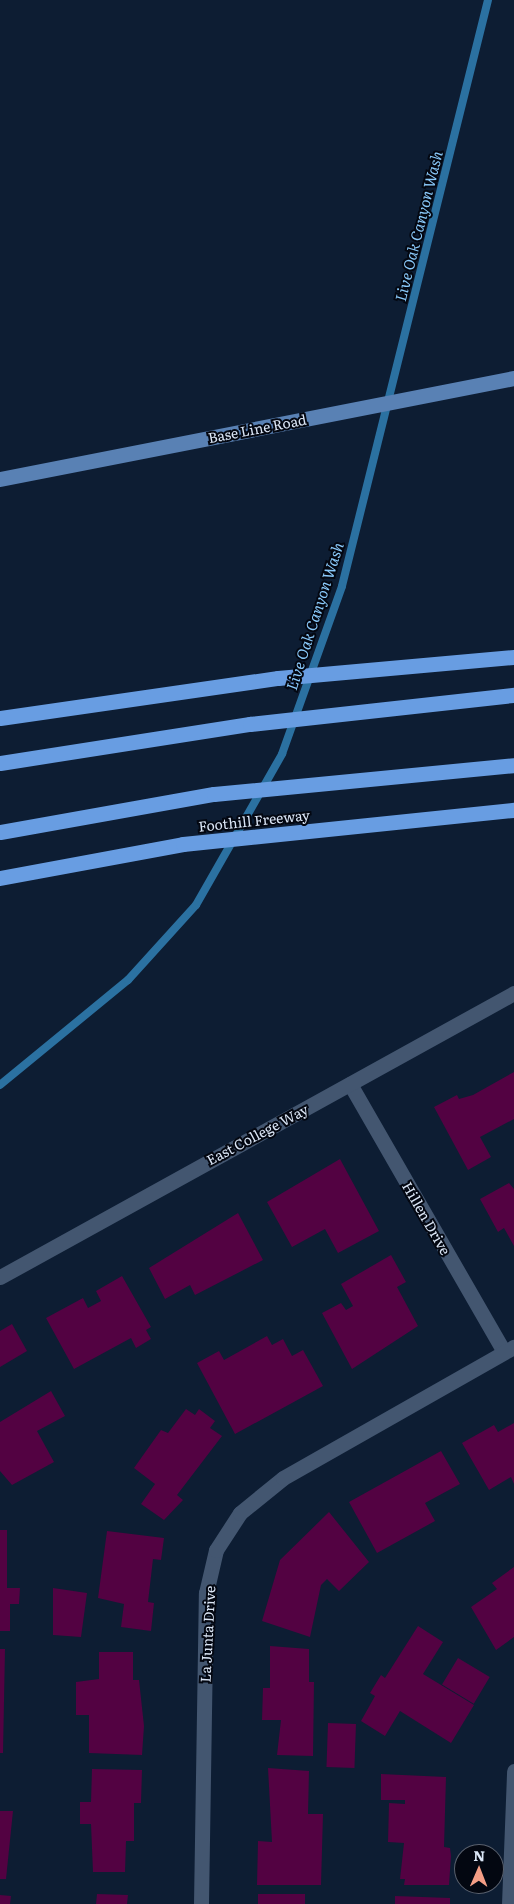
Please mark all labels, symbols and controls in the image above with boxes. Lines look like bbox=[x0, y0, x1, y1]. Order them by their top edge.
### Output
water label: Live Oak Canyon Wash bbox=[391, 149, 445, 303]
street label: Base Line Road bbox=[206, 410, 308, 446]
water label: Live Oak Canyon Wash bbox=[282, 540, 346, 692]
street label: Foothill Freeway bbox=[197, 806, 311, 834]
street label: East College Way bbox=[203, 1100, 311, 1168]
street label: Hillen Drive bbox=[399, 1178, 455, 1258]
street label: La Junta Drive bbox=[196, 1585, 218, 1683]
north arrow bbox=[454, 1844, 504, 1894]
text: N bbox=[473, 1845, 485, 1865]

